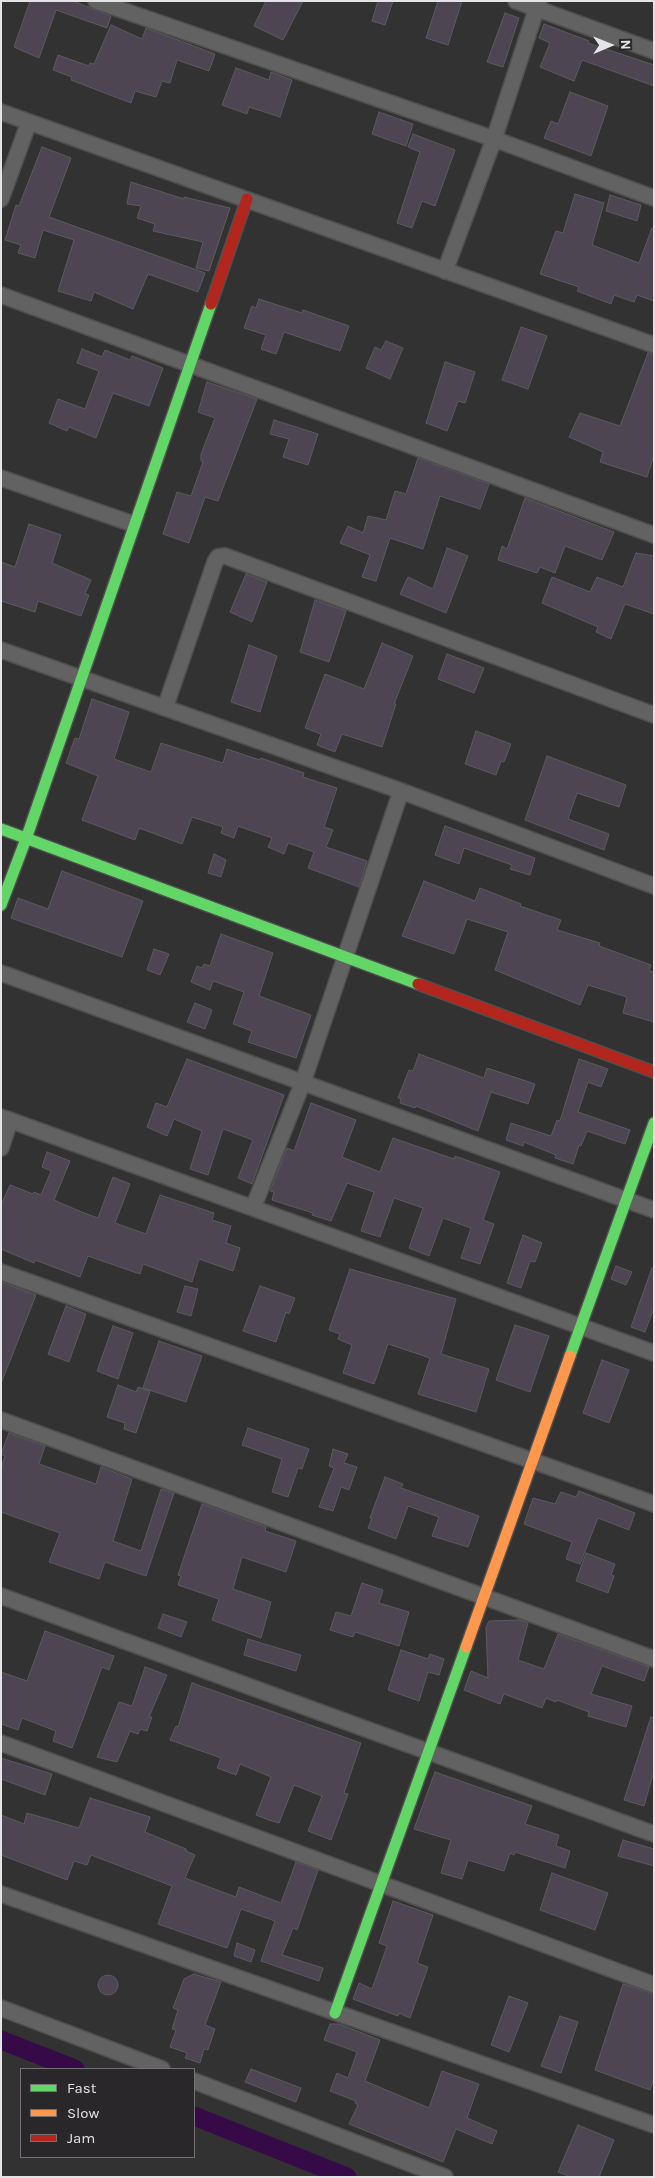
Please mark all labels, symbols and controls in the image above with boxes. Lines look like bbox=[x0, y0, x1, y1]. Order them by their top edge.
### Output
north arrow bbox=[585, 20, 635, 70]
text: N bbox=[617, 40, 634, 50]
legend bbox=[20, 2068, 195, 2158]
text: Fast bbox=[67, 2079, 96, 2097]
text: Slow bbox=[67, 2104, 99, 2122]
text: Jam bbox=[67, 2129, 95, 2147]

